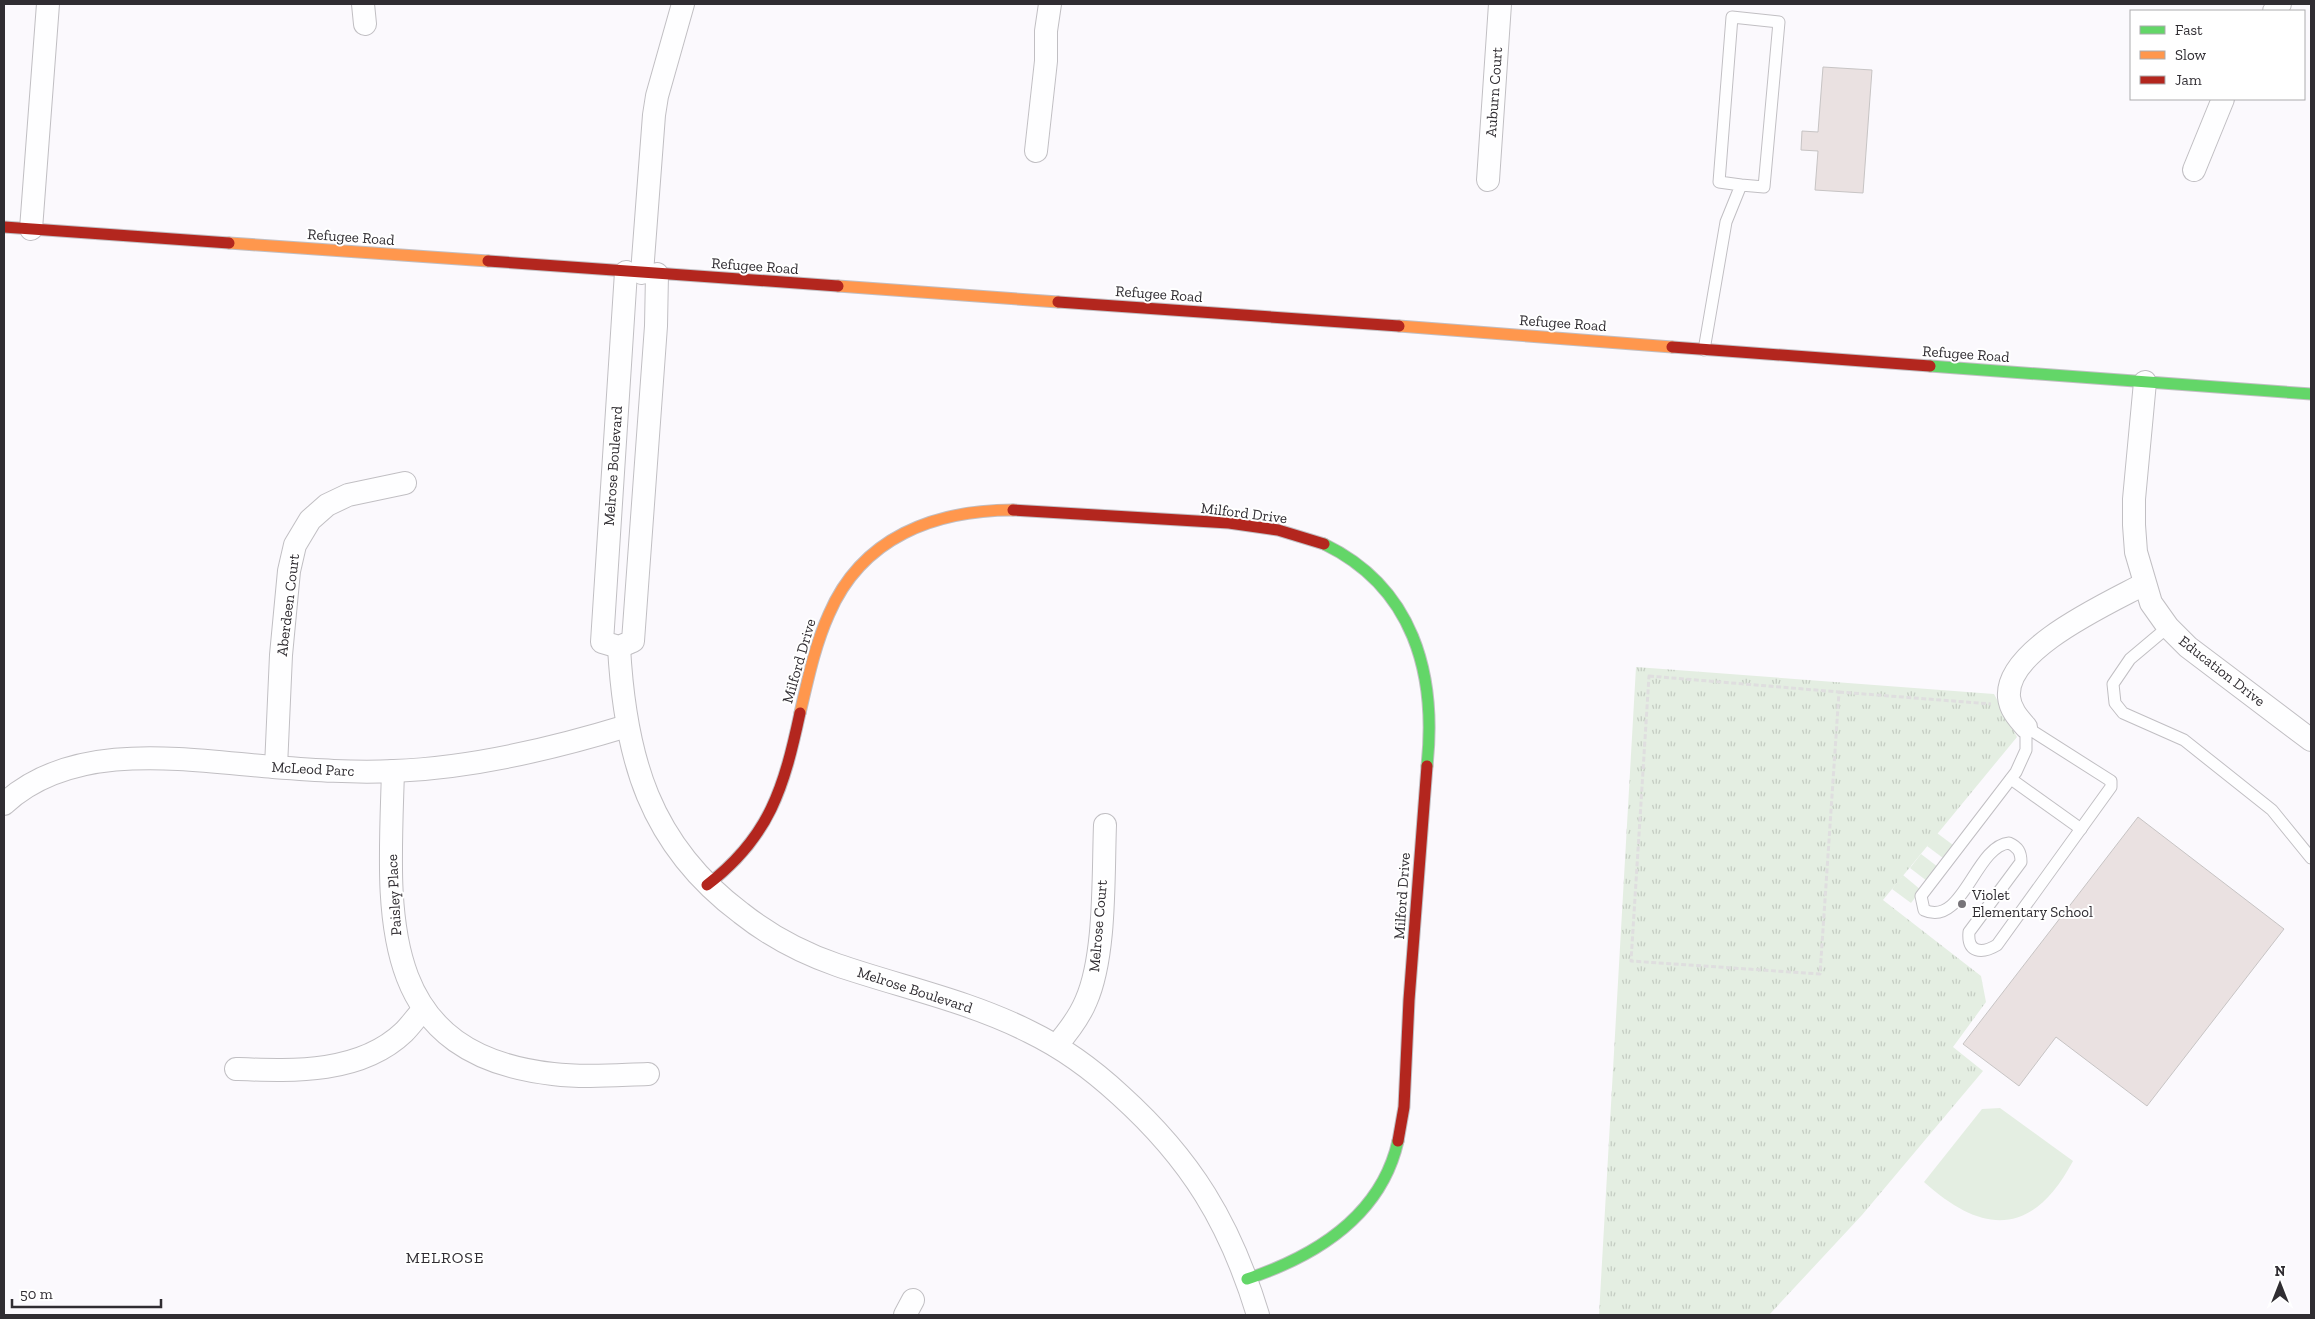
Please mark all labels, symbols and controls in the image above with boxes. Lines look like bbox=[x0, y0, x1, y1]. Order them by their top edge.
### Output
legend bbox=[2130, 10, 2305, 100]
text: Fast bbox=[2175, 21, 2203, 39]
street label: Auburn Court bbox=[1482, 46, 1506, 138]
text: Slow bbox=[2175, 46, 2207, 64]
text: Jam bbox=[2175, 71, 2202, 89]
street label: Refugee Road bbox=[307, 225, 396, 249]
street label: Refugee Road bbox=[711, 254, 800, 278]
street label: Refugee Road bbox=[1115, 282, 1204, 306]
street label: Refugee Road bbox=[1519, 311, 1608, 335]
street label: Refugee Road bbox=[1922, 342, 2011, 366]
street label: Melrose Boulevard bbox=[600, 405, 626, 527]
street label: Milford Drive bbox=[1200, 499, 1288, 527]
street label: Aberdeen Court bbox=[273, 552, 303, 657]
street label: Milford Drive bbox=[778, 617, 820, 705]
street label: Education Drive bbox=[2175, 632, 2269, 710]
street label: McLeod Parc bbox=[271, 758, 355, 780]
street label: Milford Drive bbox=[1390, 852, 1414, 940]
street label: Paisley Place bbox=[383, 854, 405, 936]
street label: Melrose Court bbox=[1085, 879, 1111, 973]
place label: Violet Elementary School bbox=[1971, 886, 2093, 921]
marker: Violet Elementary School bbox=[1956, 898, 1968, 910]
street label: Melrose Boulevard bbox=[855, 963, 976, 1017]
district label: MELROSE bbox=[406, 1248, 484, 1267]
north arrow bbox=[2255, 1259, 2305, 1309]
text: N bbox=[2275, 1263, 2286, 1280]
scale bar bbox=[12, 1276, 161, 1308]
text: 50 m bbox=[20, 1285, 53, 1303]

